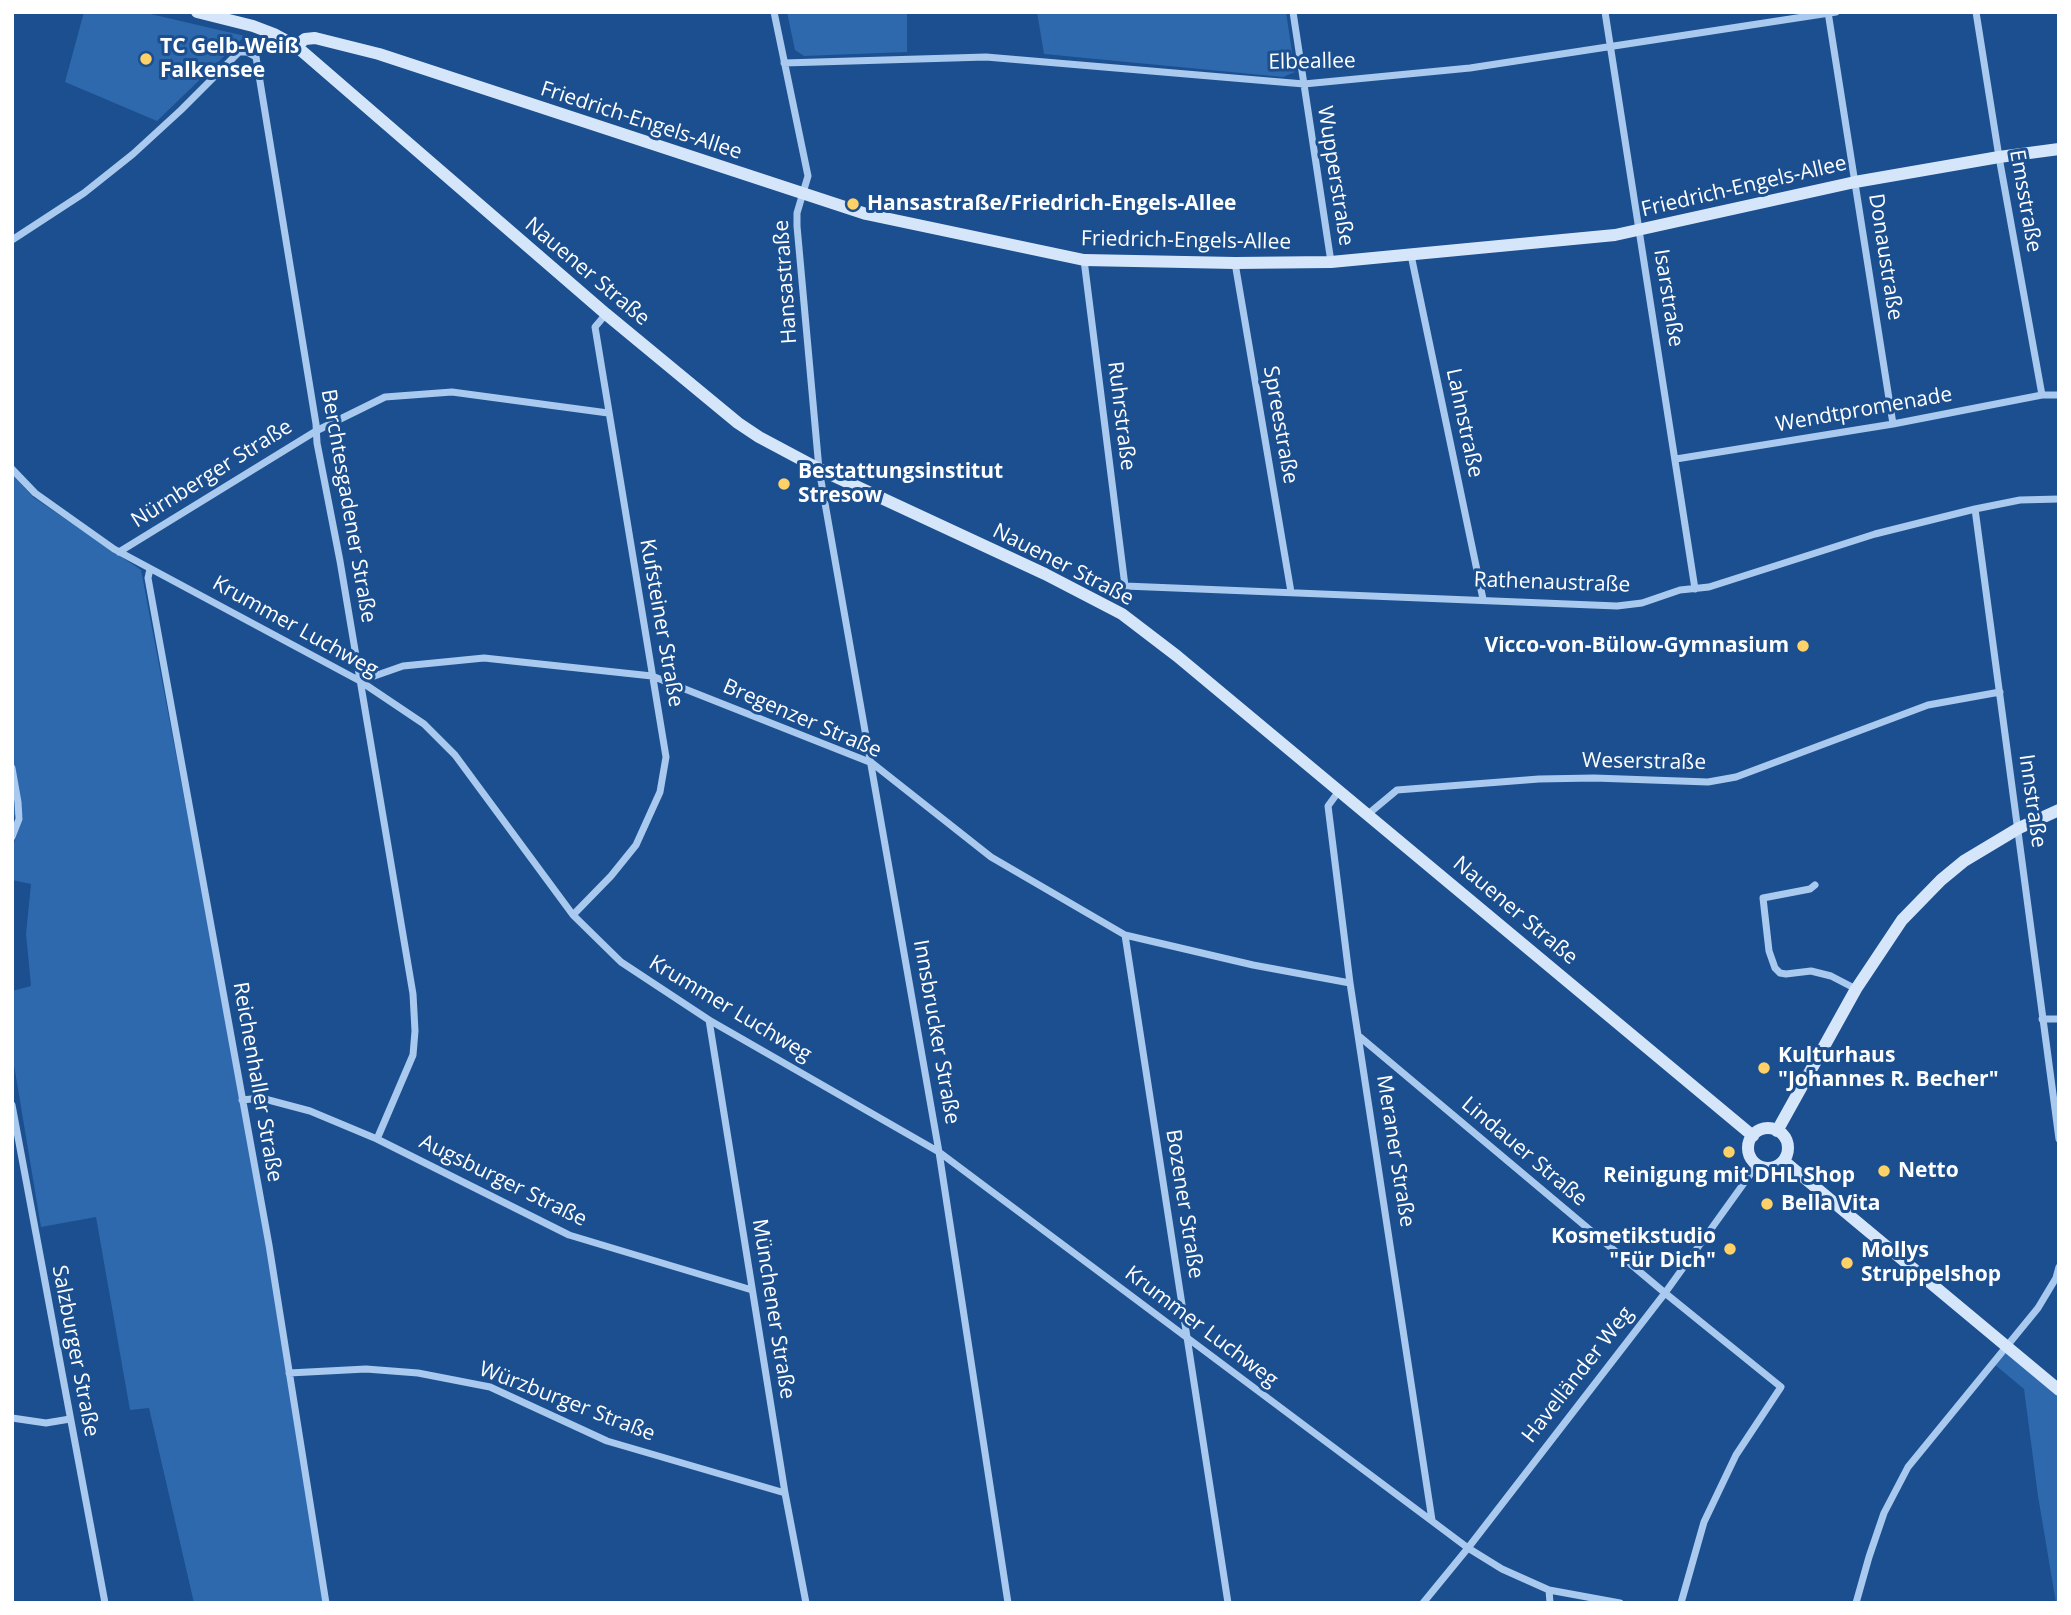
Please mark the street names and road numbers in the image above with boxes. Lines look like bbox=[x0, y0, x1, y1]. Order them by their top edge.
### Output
street label: Elbeallee bbox=[1268, 49, 1356, 75]
street label: Friedrich-Engels-Allee bbox=[537, 77, 745, 165]
street label: Wupperstraße bbox=[1312, 104, 1358, 248]
street label: Emsstraße bbox=[2004, 148, 2046, 254]
street label: Friedrich-Engels-Allee bbox=[1639, 151, 1849, 223]
street label: Donaustraße bbox=[1863, 192, 1907, 322]
street label: Nauener Straße bbox=[520, 213, 654, 331]
street label: Hansastraße bbox=[769, 219, 803, 345]
street label: Friedrich-Engels-Allee bbox=[1081, 227, 1291, 255]
street label: Isarstraße bbox=[1648, 247, 1688, 349]
street label: Ruhrstraße bbox=[1102, 360, 1140, 472]
street label: Spreestraße bbox=[1257, 364, 1303, 486]
street label: Lahnstraße bbox=[1440, 366, 1488, 480]
street label: Wendtpromenade bbox=[1774, 382, 1954, 438]
street label: Berchtesgadener Straße bbox=[315, 387, 381, 625]
street label: Nürnberger Straße bbox=[127, 414, 297, 534]
street label: Nauener Straße bbox=[988, 519, 1138, 611]
street label: Kufsteiner Straße bbox=[634, 537, 688, 709]
street label: Rathenaustraße bbox=[1473, 568, 1631, 598]
street label: Krummer Luchweg bbox=[208, 571, 382, 683]
street label: Bregenzer Straße bbox=[719, 674, 885, 764]
street label: Weserstraße bbox=[1582, 748, 1706, 776]
street label: Innstraße bbox=[2013, 753, 2051, 849]
street label: Nauener Straße bbox=[1448, 852, 1582, 970]
street label: Innsbrucker Straße bbox=[907, 938, 965, 1126]
street label: Krummer Luchweg bbox=[644, 950, 816, 1068]
street label: Reichenhaller Straße bbox=[227, 980, 287, 1184]
street label: Meraner Straße bbox=[1371, 1073, 1419, 1229]
street label: Lindauer Straße bbox=[1456, 1092, 1592, 1212]
street label: Bozener Straße bbox=[1160, 1128, 1208, 1280]
street label: Augsburger Straße bbox=[415, 1130, 591, 1232]
street label: Münchener Straße bbox=[746, 1217, 800, 1401]
street label: Krummer Luchweg bbox=[1119, 1261, 1283, 1393]
street label: Salzburger Straße bbox=[46, 1263, 104, 1439]
street label: Havelländer Weg bbox=[1517, 1302, 1639, 1448]
street label: Würzburger Straße bbox=[475, 1357, 659, 1447]

